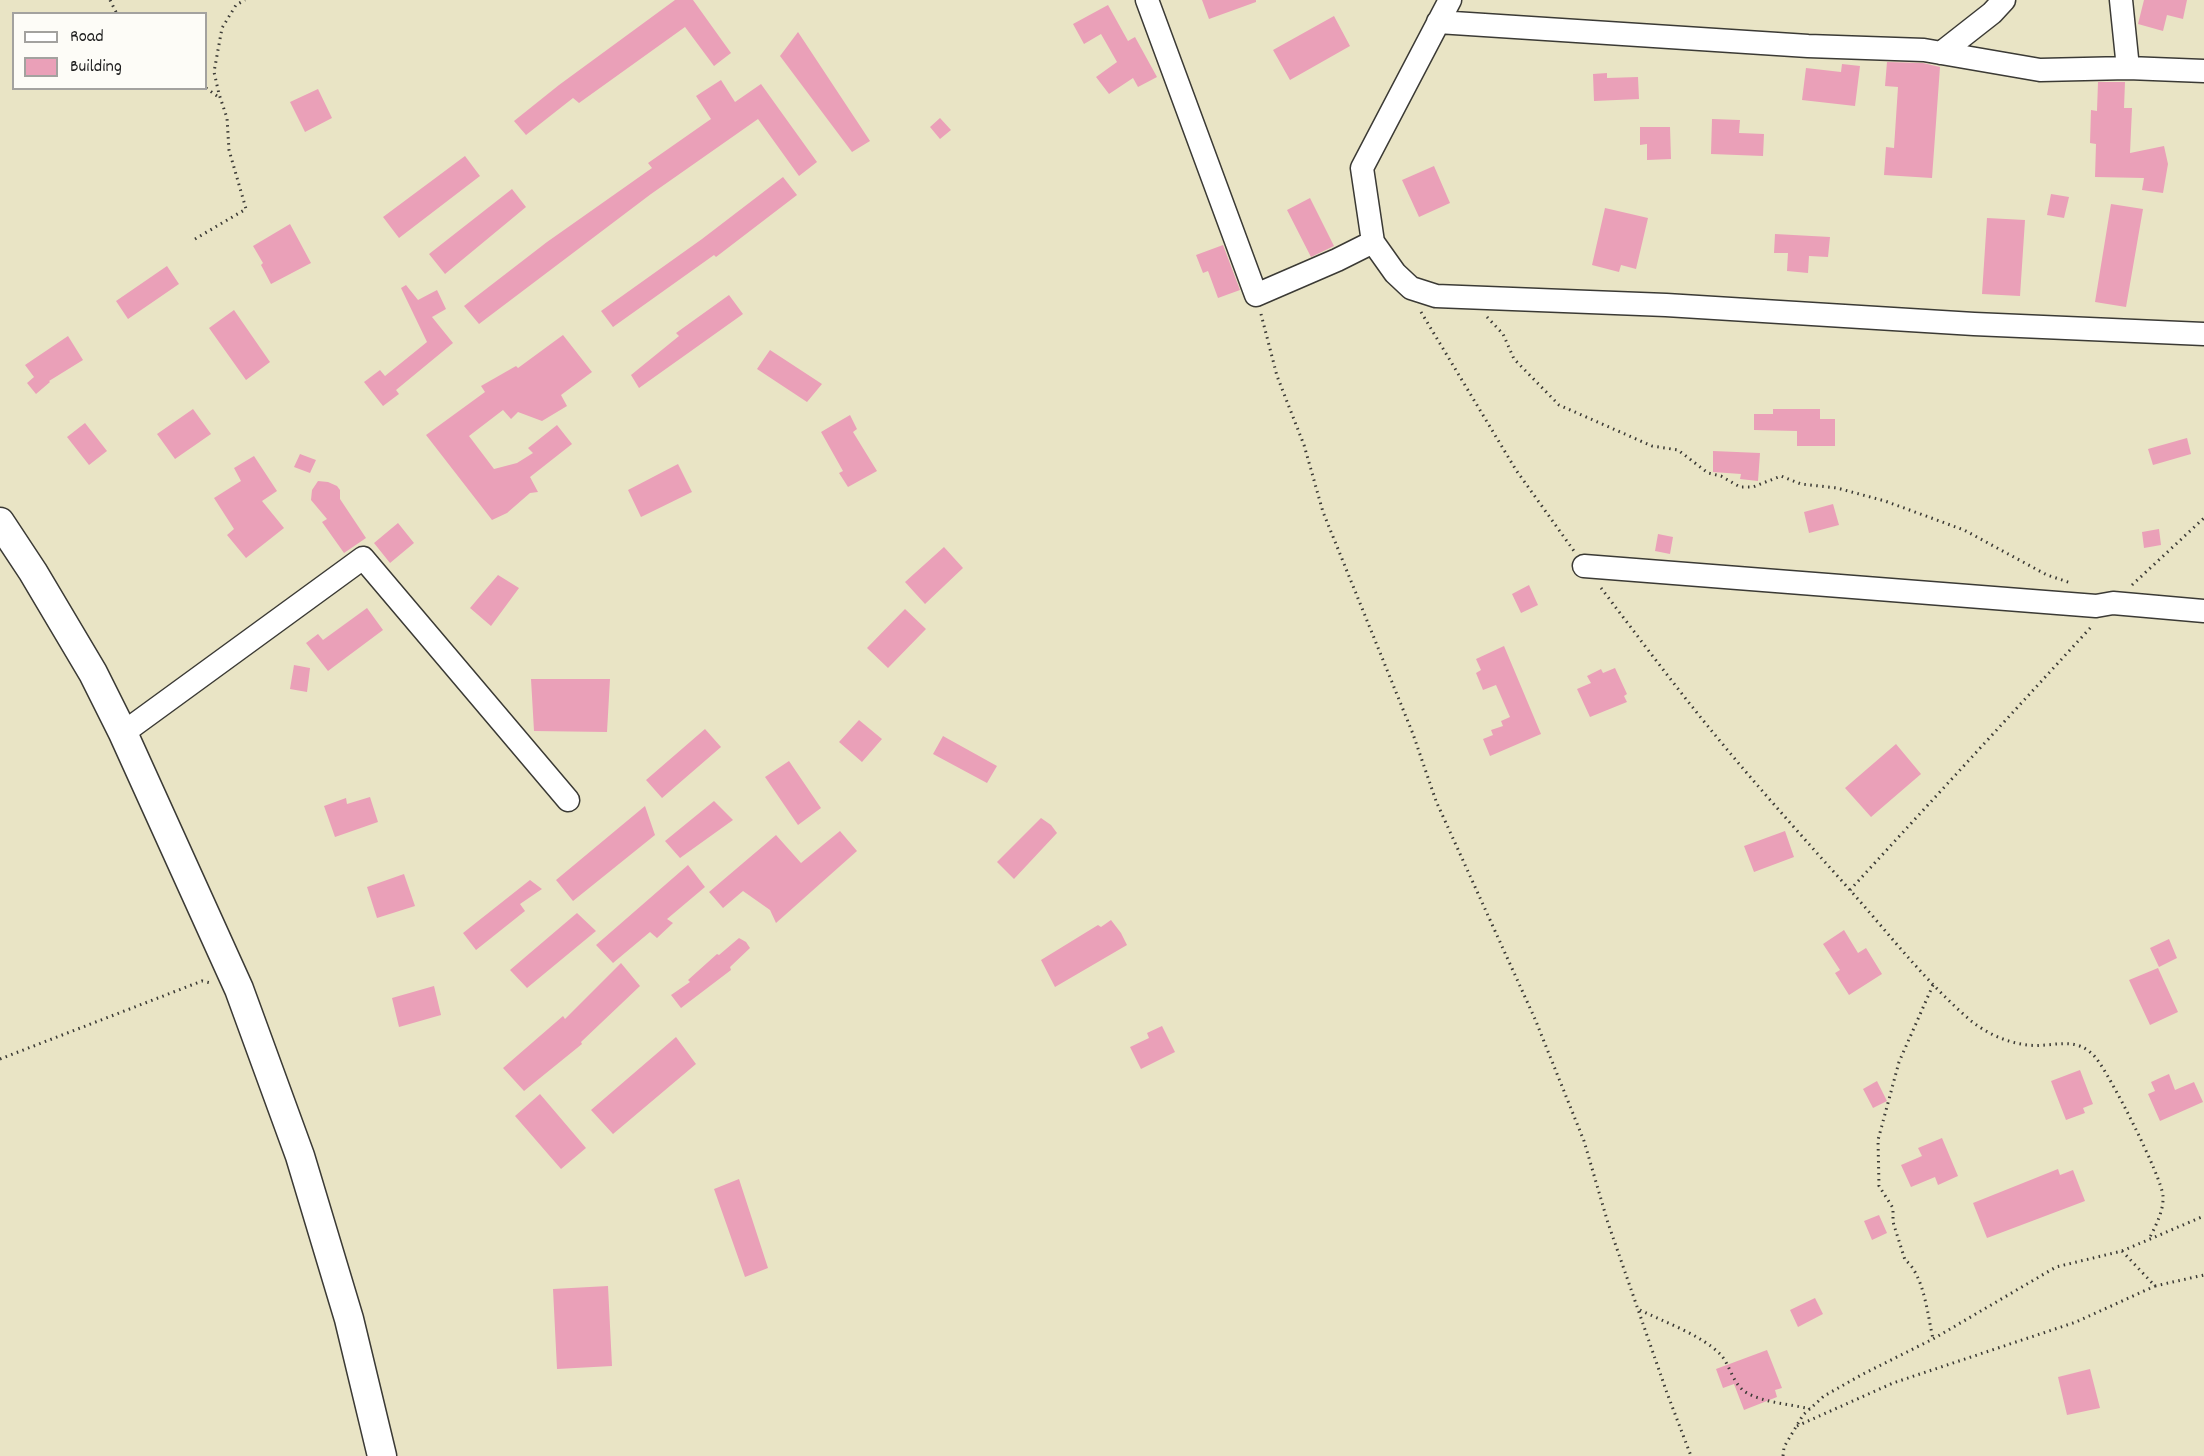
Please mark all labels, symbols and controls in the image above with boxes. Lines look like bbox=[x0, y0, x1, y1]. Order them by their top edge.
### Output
legend bbox=[12, 12, 207, 90]
text: Road bbox=[70, 25, 104, 50]
text: Building bbox=[70, 55, 122, 80]

